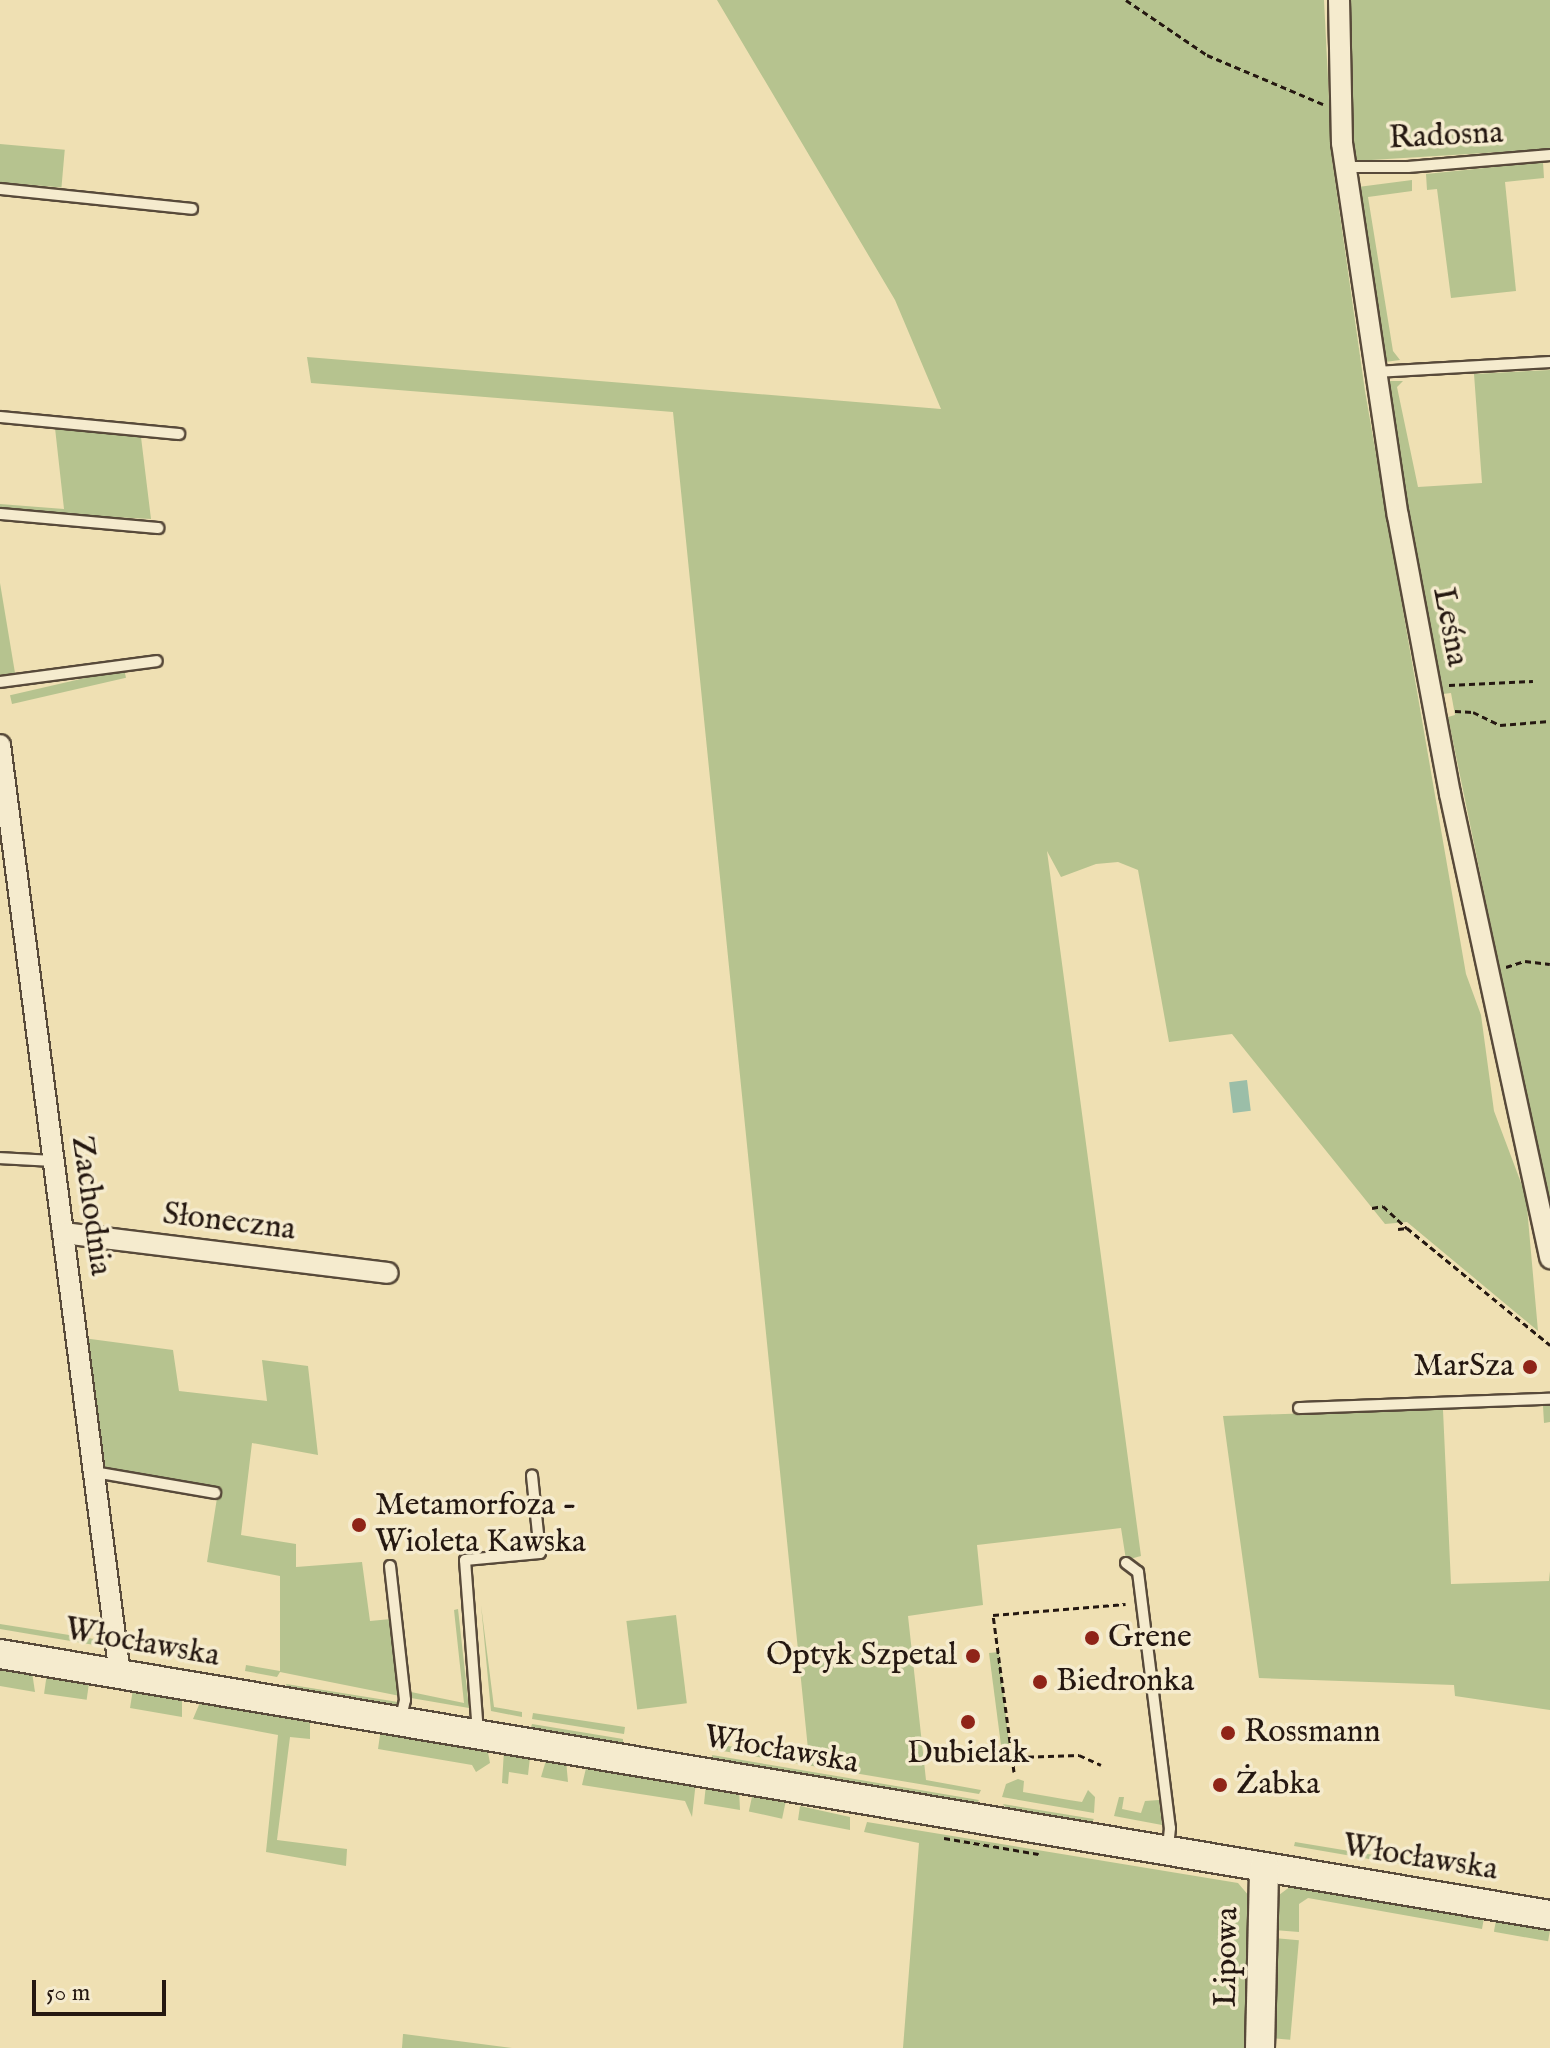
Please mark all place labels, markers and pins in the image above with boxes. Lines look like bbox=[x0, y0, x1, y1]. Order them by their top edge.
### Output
place label: MarSza bbox=[1413, 1348, 1514, 1386]
marker: MarSza bbox=[1521, 1358, 1539, 1376]
place label: Metamorfoza - Wioleta Kawska bbox=[375, 1488, 586, 1563]
marker: Metamorfoza - Wioleta Kawska bbox=[350, 1516, 368, 1534]
place label: Grene bbox=[1108, 1619, 1192, 1657]
marker: Grene bbox=[1083, 1629, 1101, 1647]
place label: Optyk Szpetal bbox=[766, 1637, 957, 1675]
marker: Optyk Szpetal bbox=[964, 1647, 982, 1665]
place label: Biedronka bbox=[1056, 1663, 1194, 1701]
marker: Biedronka bbox=[1031, 1673, 1049, 1691]
marker: Dubielak bbox=[959, 1713, 977, 1731]
place label: Rossmann bbox=[1244, 1714, 1381, 1752]
marker: Rossmann bbox=[1219, 1724, 1237, 1742]
place label: Dubielak bbox=[907, 1735, 1029, 1773]
place label: Żabka bbox=[1236, 1766, 1320, 1804]
marker: Żabka bbox=[1211, 1776, 1229, 1794]

